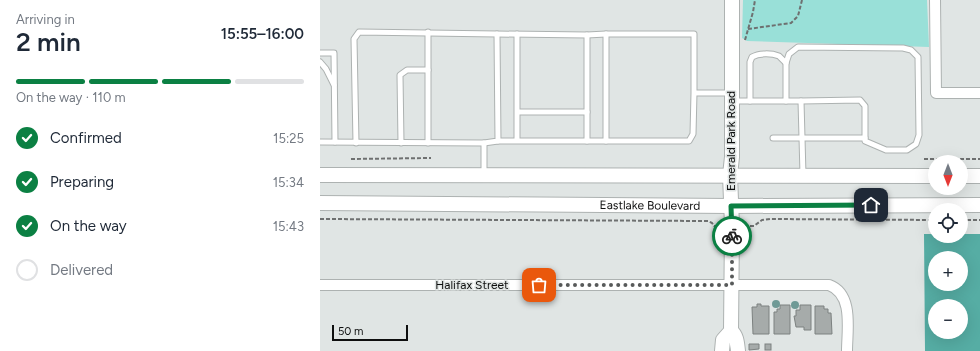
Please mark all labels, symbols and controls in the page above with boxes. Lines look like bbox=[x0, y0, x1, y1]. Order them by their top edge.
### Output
text: Arriving in bbox=[16, 12, 75, 27]
text: 15:55–16:00 bbox=[221, 25, 304, 43]
text: 2 min bbox=[16, 26, 81, 58]
text: On the way · 110 m bbox=[16, 90, 126, 105]
street label: Emerald Park Road bbox=[724, 91, 738, 191]
icon: check bbox=[16, 127, 38, 149]
text: Confirmed bbox=[50, 129, 122, 147]
text: 15:25 bbox=[273, 131, 304, 146]
north arrow bbox=[928, 155, 968, 195]
map controls bbox=[928, 155, 968, 339]
icon: check bbox=[16, 171, 38, 193]
text: Preparing bbox=[50, 173, 114, 191]
text: 15:34 bbox=[273, 175, 304, 190]
pin bbox=[854, 188, 888, 222]
icon: home bbox=[860, 194, 882, 216]
street label: Eastlake Boulevard bbox=[600, 198, 700, 213]
button: locate bbox=[928, 203, 968, 243]
icon: check bbox=[16, 215, 38, 237]
courier bbox=[712, 216, 752, 256]
text: On the way bbox=[50, 217, 127, 235]
text: 15:43 bbox=[273, 219, 304, 234]
icon: bike bbox=[721, 225, 743, 247]
button: + bbox=[928, 251, 968, 291]
text: Delivered bbox=[50, 261, 113, 279]
pin bbox=[522, 268, 556, 302]
icon: bag bbox=[528, 274, 550, 296]
street label: Halifax Street bbox=[435, 278, 509, 292]
button: − bbox=[928, 299, 968, 339]
scale bar bbox=[332, 323, 408, 342]
text: 50 m bbox=[338, 325, 363, 338]

